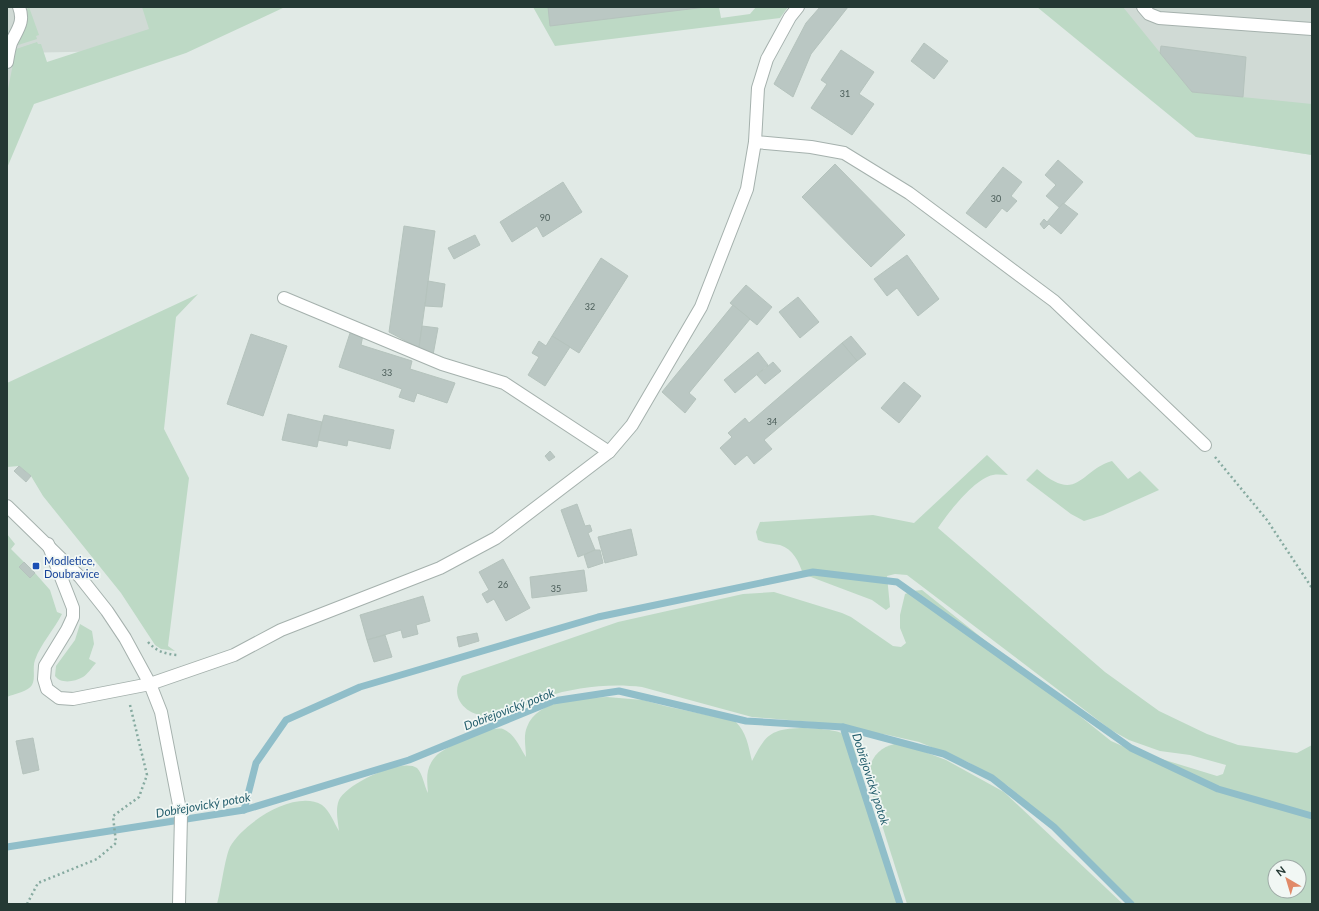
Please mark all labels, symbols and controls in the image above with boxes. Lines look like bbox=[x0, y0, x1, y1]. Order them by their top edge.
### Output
house number: 31 bbox=[840, 88, 850, 99]
house number: 30 bbox=[991, 193, 1001, 204]
house number: 90 bbox=[540, 212, 550, 223]
house number: 32 bbox=[585, 301, 595, 312]
house number: 33 bbox=[382, 367, 392, 378]
house number: 34 bbox=[767, 416, 777, 427]
place label: Modletice, Doubravice bbox=[44, 554, 100, 580]
marker: Modletice, Doubravice bbox=[31, 561, 41, 571]
house number: 26 bbox=[498, 579, 508, 590]
house number: 35 bbox=[551, 583, 561, 594]
water label: Dobřejovický potok bbox=[462, 685, 557, 733]
water label: Dobřejovický potok bbox=[849, 731, 893, 827]
water label: Dobřejovický potok bbox=[154, 789, 252, 821]
north arrow bbox=[1267, 859, 1307, 899]
text: N bbox=[1273, 863, 1288, 878]

